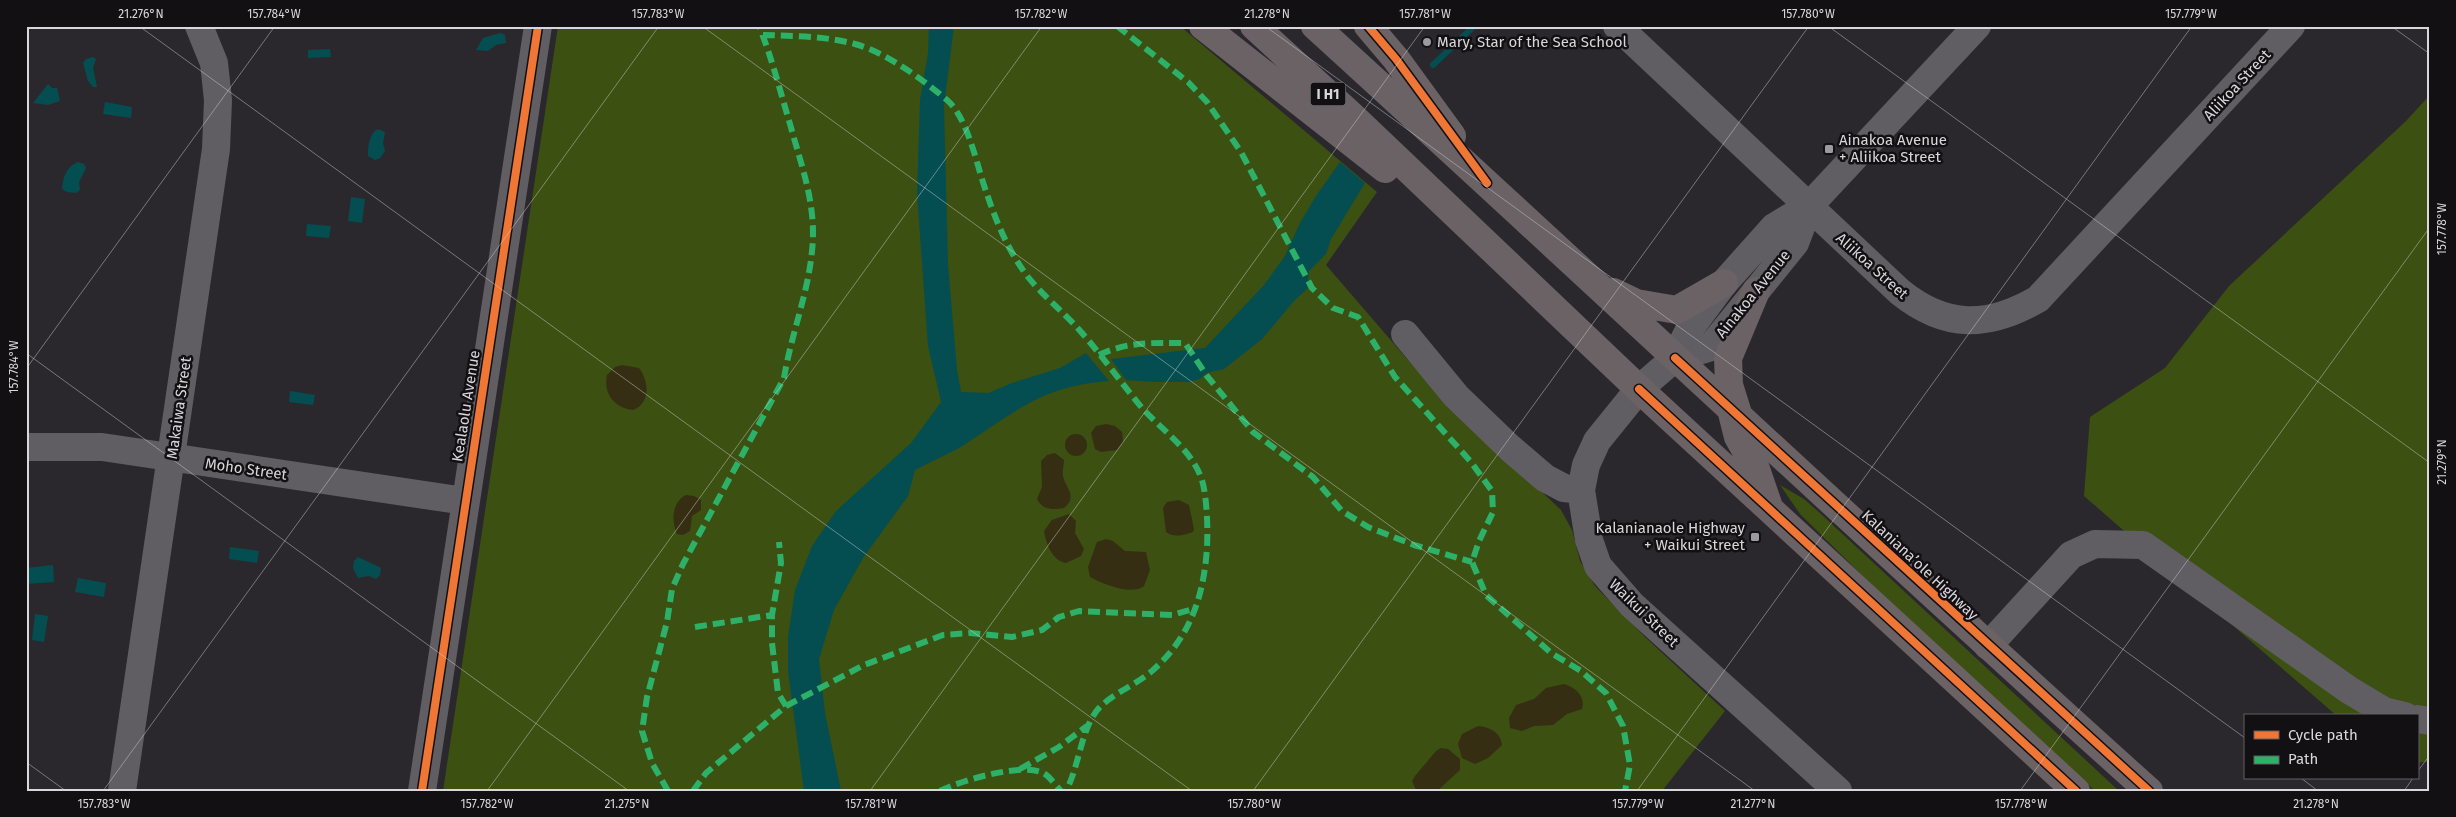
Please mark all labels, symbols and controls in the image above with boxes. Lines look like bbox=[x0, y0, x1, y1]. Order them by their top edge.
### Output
text: 21.276°N bbox=[118, 7, 164, 21]
text: 157.784°W bbox=[247, 7, 301, 21]
text: 157.783°W bbox=[631, 7, 685, 21]
text: 157.782°W bbox=[1015, 7, 1068, 21]
text: 21.278°N bbox=[1244, 7, 1290, 21]
text: 157.781°W bbox=[1399, 7, 1451, 21]
text: 157.780°W bbox=[1781, 7, 1835, 21]
text: 157.779°W bbox=[2165, 7, 2217, 21]
place label: Mary, Star of the Sea School bbox=[1437, 33, 1627, 51]
marker: Mary, Star of the Sea School bbox=[1421, 36, 1433, 48]
street label: Aliikoa Street bbox=[2200, 45, 2275, 124]
road number: I H1 bbox=[1310, 82, 1346, 106]
place label: Ainakoa Avenue + Aliikoa Street bbox=[1839, 131, 1947, 166]
marker: Ainakoa Avenue + Aliikoa Street bbox=[1823, 143, 1835, 155]
text: 157.778°W bbox=[2435, 203, 2449, 255]
street label: Aliikoa Street bbox=[1832, 229, 1912, 303]
street label: Ainakoa Avenue bbox=[1712, 246, 1794, 342]
text: 157.784°W bbox=[7, 340, 21, 394]
street label: Kealaolu Avenue bbox=[448, 349, 484, 463]
street label: Makaiwa Street bbox=[163, 355, 195, 460]
text: 21.279°N bbox=[2435, 439, 2449, 485]
street label: Moho Street bbox=[204, 454, 289, 484]
street label: Kalaniana’ole Highway bbox=[1858, 506, 1982, 624]
place label: Kalanianaole Highway + Waikui Street bbox=[1596, 519, 1746, 554]
marker: Kalanianaole Highway + Waikui Street bbox=[1749, 531, 1761, 543]
street label: Waikui Street bbox=[1606, 575, 1683, 651]
legend bbox=[2244, 714, 2418, 780]
text: Cycle path bbox=[2288, 726, 2358, 744]
text: Path bbox=[2288, 750, 2318, 768]
text: 157.783°W bbox=[77, 797, 131, 811]
text: 157.782°W bbox=[461, 797, 514, 811]
text: 21.275°N bbox=[604, 797, 650, 811]
text: 157.781°W bbox=[845, 797, 897, 811]
text: 157.780°W bbox=[1227, 797, 1281, 811]
text: 157.779°W bbox=[1612, 797, 1664, 811]
text: 21.277°N bbox=[1731, 797, 1775, 811]
text: 157.778°W bbox=[1995, 797, 2047, 811]
text: 21.278°N bbox=[2293, 797, 2339, 811]

